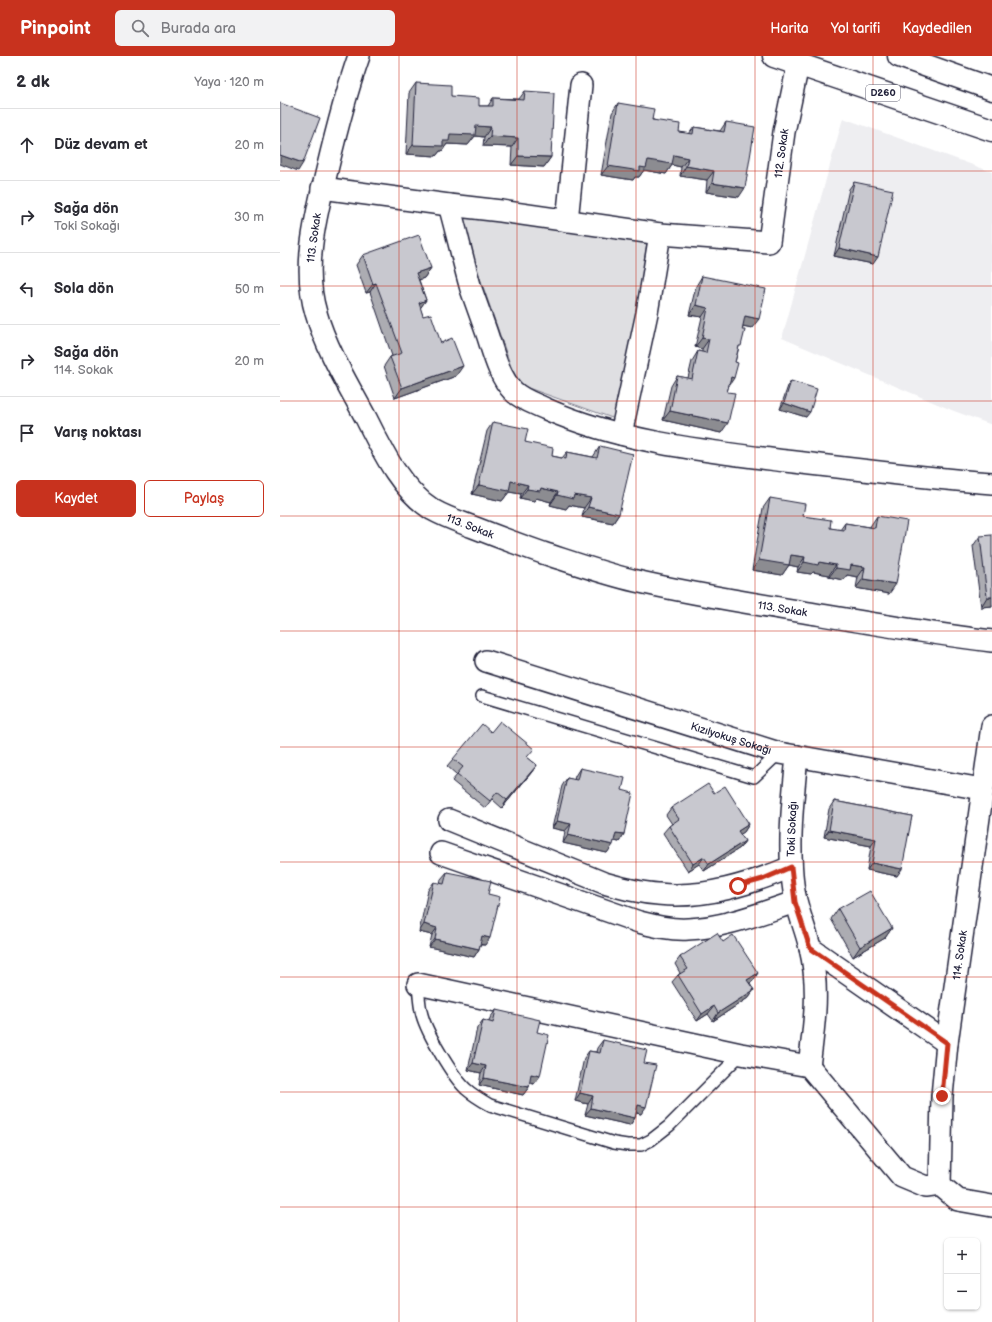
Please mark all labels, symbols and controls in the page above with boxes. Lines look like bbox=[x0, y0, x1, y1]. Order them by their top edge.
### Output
search box bbox=[115, 10, 395, 46]
text: Pinpoint bbox=[20, 17, 91, 40]
icon: search bbox=[129, 17, 151, 39]
text: Burada ara bbox=[161, 19, 236, 38]
text: Harita bbox=[770, 20, 809, 37]
text: Yol tarifi bbox=[831, 20, 880, 37]
text: Kaydedilen bbox=[902, 20, 972, 37]
text: 2 dk bbox=[16, 72, 50, 92]
text: Yaya · 120 m bbox=[194, 74, 264, 90]
road number: D260 bbox=[866, 85, 900, 101]
street label: 112. Sokak bbox=[771, 127, 791, 179]
icon: ahead bbox=[16, 134, 38, 156]
text: Düz devam et bbox=[54, 135, 148, 154]
text: 20 m bbox=[234, 137, 264, 153]
text: Sağa dön bbox=[54, 199, 119, 218]
icon: right bbox=[16, 206, 38, 228]
text: 30 m bbox=[234, 209, 264, 225]
street label: 113. Sokak bbox=[304, 212, 324, 264]
text: Toki Sokağı bbox=[54, 218, 120, 234]
icon: left bbox=[16, 278, 38, 300]
text: Sola dön bbox=[54, 279, 114, 298]
text: 50 m bbox=[235, 281, 264, 297]
text: Sağa dön bbox=[54, 343, 119, 362]
icon: right bbox=[16, 350, 38, 372]
text: 20 m bbox=[234, 353, 264, 369]
text: 114. Sokak bbox=[54, 362, 113, 378]
icon: arrive bbox=[16, 422, 38, 444]
text: Varış noktası bbox=[54, 423, 141, 442]
button: Kaydet bbox=[16, 480, 136, 517]
button: Paylaş bbox=[144, 480, 264, 517]
street label: 113. Sokak bbox=[444, 511, 496, 541]
street label: 113. Sokak bbox=[757, 598, 809, 619]
street label: Kızılyokuş Sokağı bbox=[689, 719, 773, 757]
street label: Toki Sokağı bbox=[785, 801, 799, 857]
route start bbox=[729, 877, 747, 895]
street label: 114. Sokak bbox=[950, 929, 969, 981]
route end bbox=[933, 1087, 951, 1105]
map controls bbox=[944, 1238, 980, 1310]
button: + bbox=[944, 1238, 980, 1274]
button: − bbox=[944, 1274, 980, 1310]

